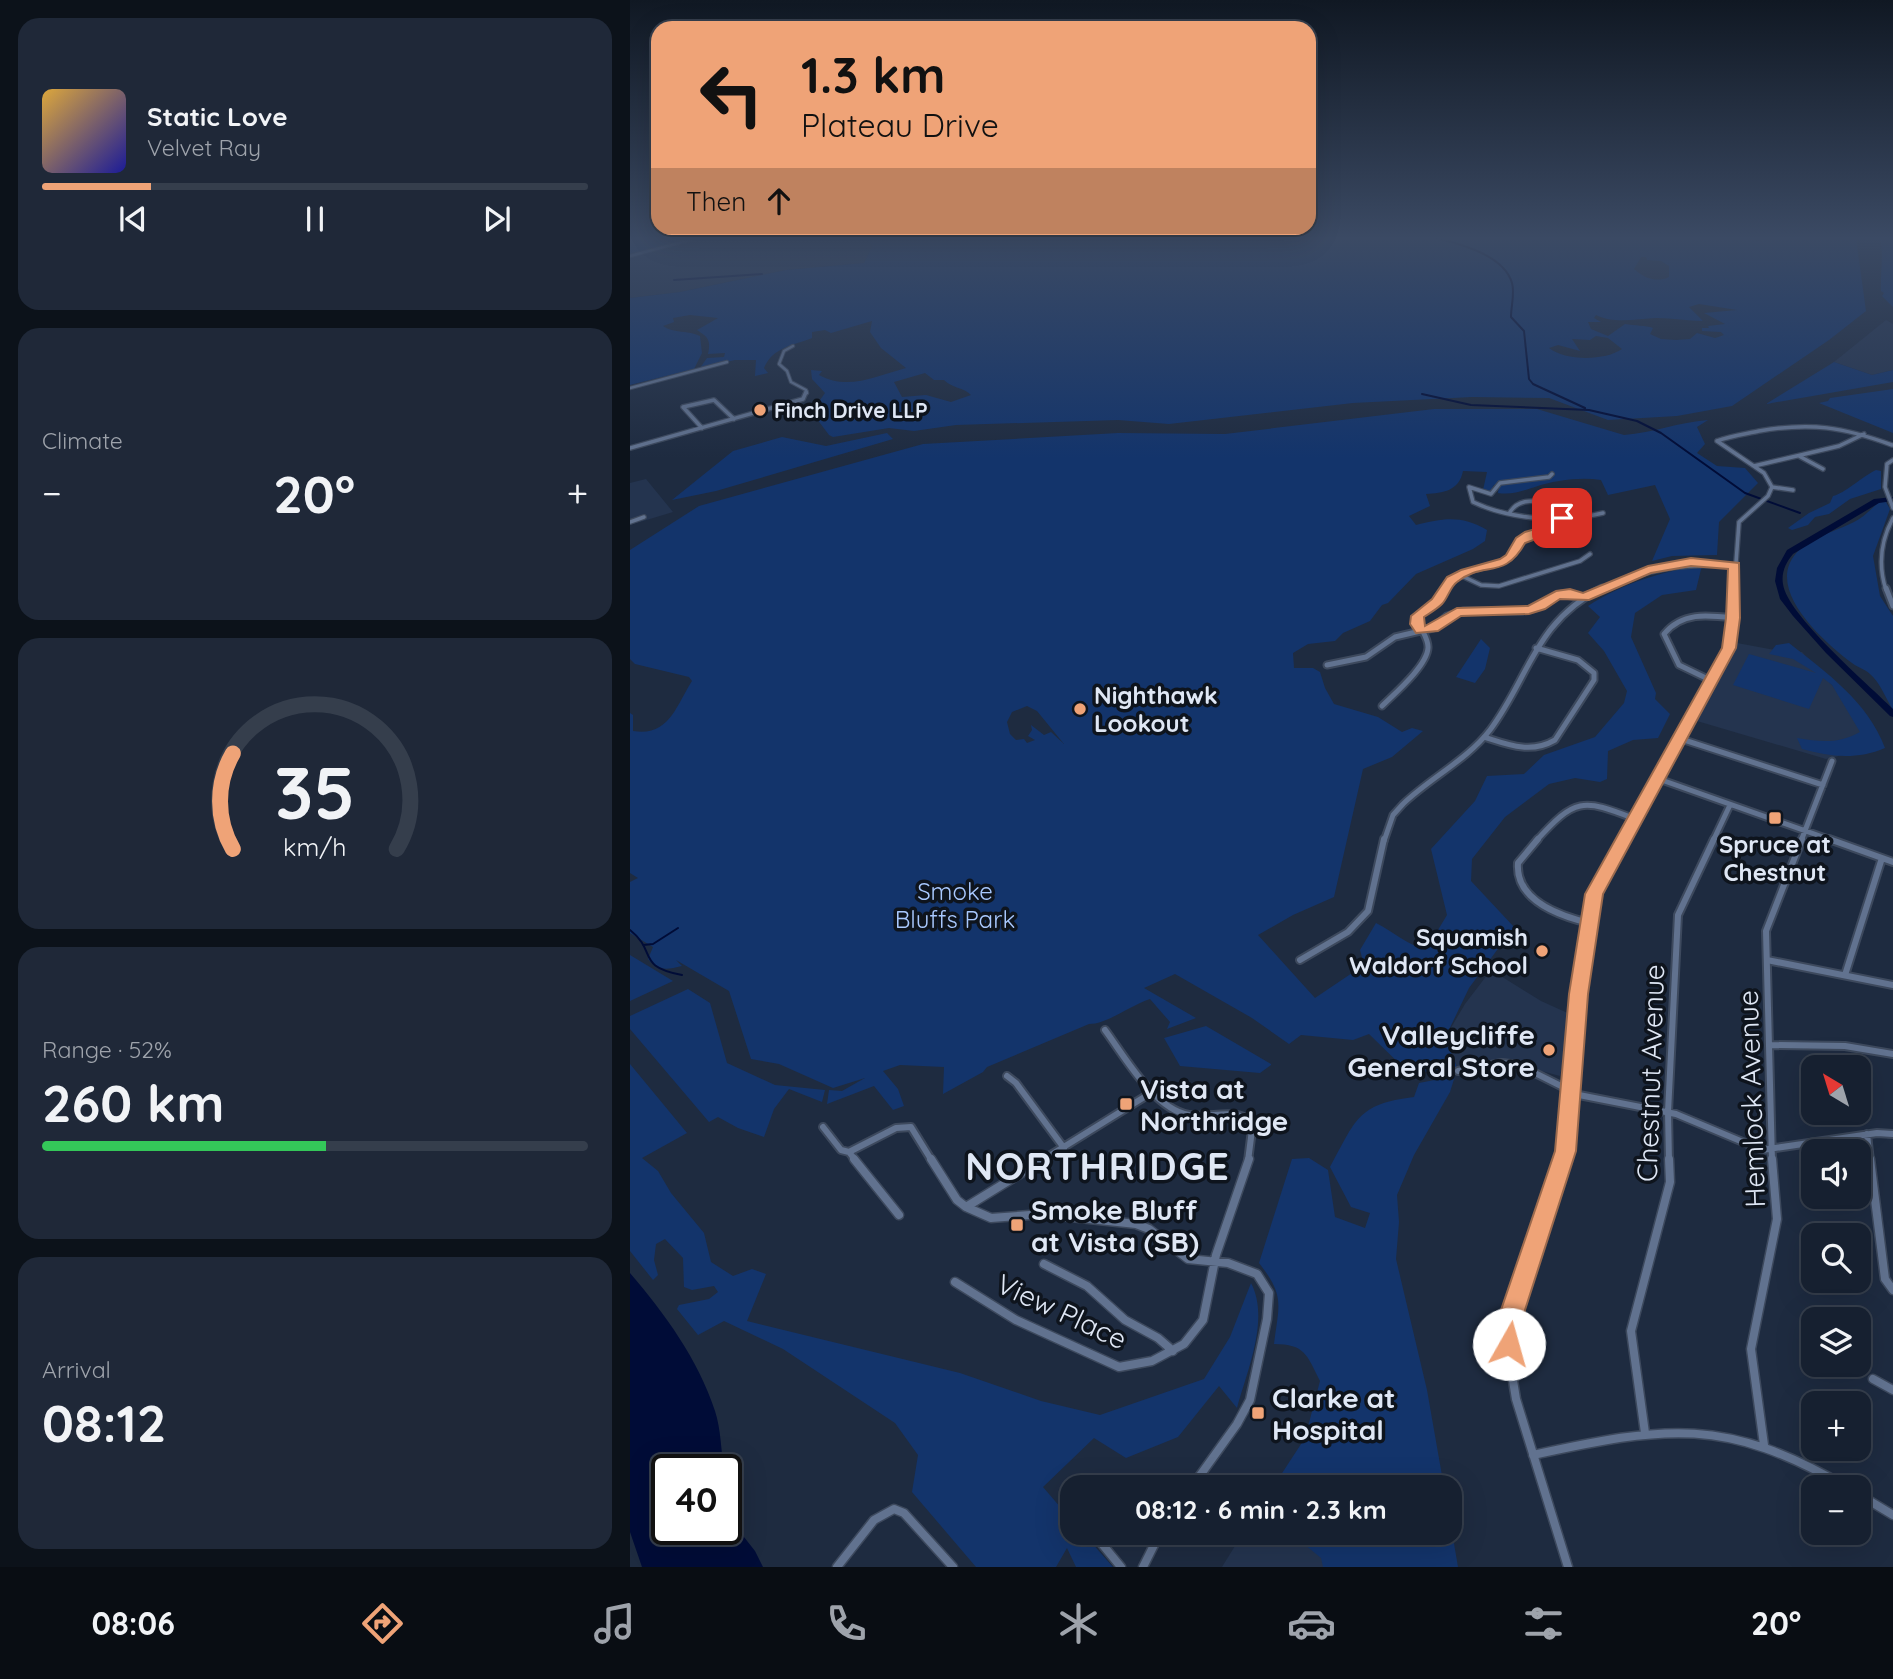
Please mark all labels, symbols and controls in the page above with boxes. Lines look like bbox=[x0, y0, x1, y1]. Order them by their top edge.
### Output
text: 1.3 km bbox=[801, 44, 945, 105]
icon: left bbox=[686, 49, 777, 140]
text: Static Love bbox=[147, 100, 288, 133]
text: Plateau Drive bbox=[801, 105, 999, 145]
text: Velvet Ray bbox=[147, 133, 261, 162]
icon: ahead bbox=[760, 182, 798, 220]
text: Then bbox=[686, 185, 746, 218]
icon: previous bbox=[114, 200, 152, 238]
icon: pause bbox=[296, 200, 334, 238]
icon: next bbox=[478, 200, 516, 238]
place label: Finch Drive LLP bbox=[774, 397, 928, 423]
marker: Finch Drive LLP bbox=[752, 402, 768, 418]
text: Climate bbox=[42, 426, 123, 455]
text: 20° bbox=[273, 461, 355, 526]
text: − bbox=[42, 469, 62, 517]
text: + bbox=[567, 469, 588, 517]
pin bbox=[1532, 488, 1592, 548]
icon: arrive bbox=[1543, 499, 1581, 537]
place label: Nighthawk Lookout bbox=[1094, 680, 1218, 738]
marker: Nighthawk Lookout bbox=[1072, 701, 1088, 717]
text: 35 bbox=[274, 747, 356, 838]
marker: Spruce at Chestnut bbox=[1767, 810, 1783, 826]
place label: Spruce at Chestnut bbox=[1719, 829, 1831, 887]
text: km/h bbox=[283, 831, 347, 862]
park label: Smoke Bluffs Park bbox=[895, 876, 1015, 934]
place label: Squamish Waldorf School bbox=[1349, 922, 1528, 980]
marker: Squamish Waldorf School bbox=[1534, 943, 1550, 959]
street label: Chestnut Avenue bbox=[1629, 964, 1671, 1182]
street label: Hemlock Avenue bbox=[1730, 990, 1772, 1208]
place label: Valleycliffe General Store bbox=[1347, 1017, 1535, 1084]
text: Range · 52% bbox=[42, 1035, 172, 1064]
marker: Valleycliffe General Store bbox=[1541, 1042, 1557, 1058]
north arrow bbox=[1801, 1055, 1871, 1125]
map controls bbox=[1801, 1055, 1871, 1545]
text: 260 km bbox=[42, 1070, 224, 1135]
place label: Vista at Northridge bbox=[1140, 1071, 1288, 1138]
marker: Vista at Northridge bbox=[1118, 1096, 1134, 1112]
button: sound bbox=[1801, 1139, 1871, 1209]
district label: NORTHRIDGE bbox=[965, 1142, 1231, 1190]
place label: Smoke Bluff at Vista (SB) bbox=[1031, 1192, 1199, 1259]
marker: Smoke Bluff at Vista (SB) bbox=[1009, 1217, 1025, 1233]
button: search bbox=[1801, 1223, 1871, 1293]
street label: View Place bbox=[991, 1266, 1133, 1356]
position arrow bbox=[1472, 1307, 1546, 1381]
button: layers bbox=[1801, 1307, 1871, 1377]
text: Arrival bbox=[42, 1355, 111, 1384]
place label: Clarke at Hospital bbox=[1272, 1380, 1396, 1447]
text: 08:12 bbox=[42, 1390, 166, 1455]
button: + bbox=[1801, 1391, 1871, 1461]
marker: Clarke at Hospital bbox=[1250, 1405, 1266, 1421]
speed limit sign: 40 bbox=[651, 1454, 742, 1545]
button: − bbox=[1801, 1475, 1871, 1545]
text: 08:12 · 6 min · 2.3 km bbox=[1135, 1493, 1387, 1526]
icon: directions bbox=[358, 1599, 407, 1648]
icon: music bbox=[590, 1599, 639, 1648]
icon: phone bbox=[822, 1599, 871, 1648]
icon: climate bbox=[1054, 1599, 1103, 1648]
icon: car bbox=[1287, 1599, 1336, 1648]
icon: filters bbox=[1519, 1599, 1568, 1648]
text: 08:06 bbox=[92, 1603, 175, 1643]
text: 20° bbox=[1751, 1603, 1801, 1643]

